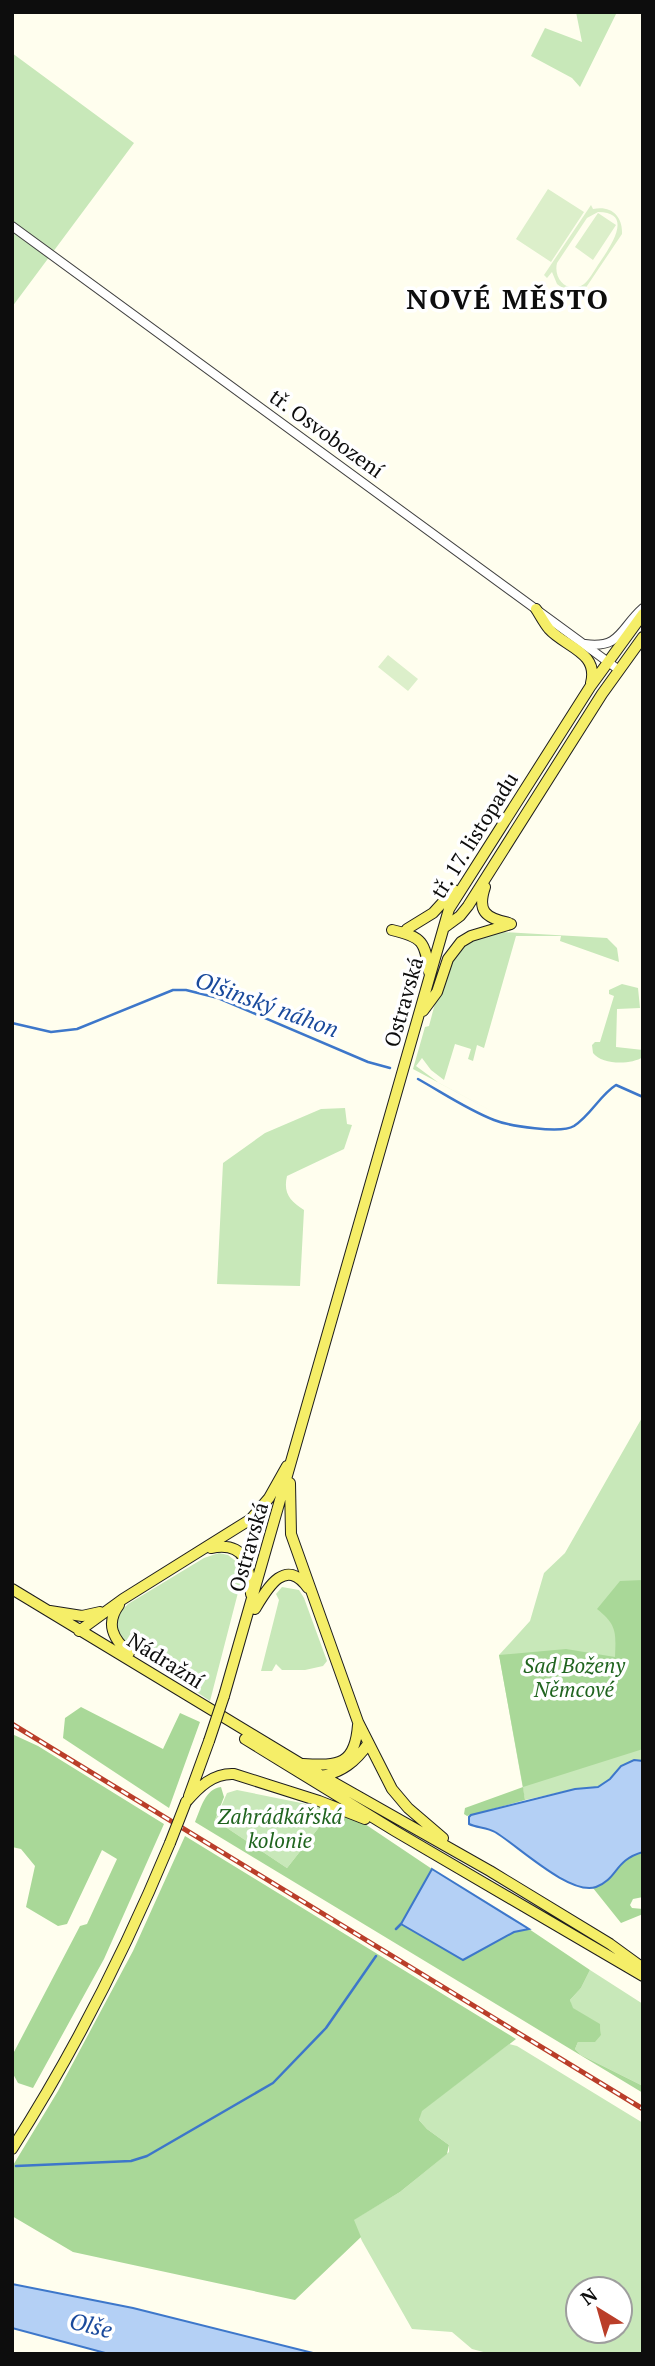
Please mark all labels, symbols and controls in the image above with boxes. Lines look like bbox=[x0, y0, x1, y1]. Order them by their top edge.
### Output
district label: NOVÉ MĚSTO bbox=[406, 280, 610, 317]
street label: tř. Osvobození bbox=[264, 382, 390, 484]
street label: tř. 17. listopadu bbox=[424, 767, 524, 903]
street label: Ostravská bbox=[377, 953, 429, 1050]
water label: Olšinský náhon bbox=[191, 964, 343, 1044]
street label: Ostravská bbox=[222, 1498, 274, 1595]
street label: Nádražní bbox=[122, 1626, 210, 1695]
park label: Sad Boženy Němcové bbox=[523, 1651, 625, 1703]
park label: Zahrádkářská kolonie bbox=[218, 1802, 342, 1854]
north arrow bbox=[564, 2275, 634, 2345]
text: N bbox=[575, 2281, 602, 2310]
water label: Olše bbox=[66, 2305, 116, 2345]

